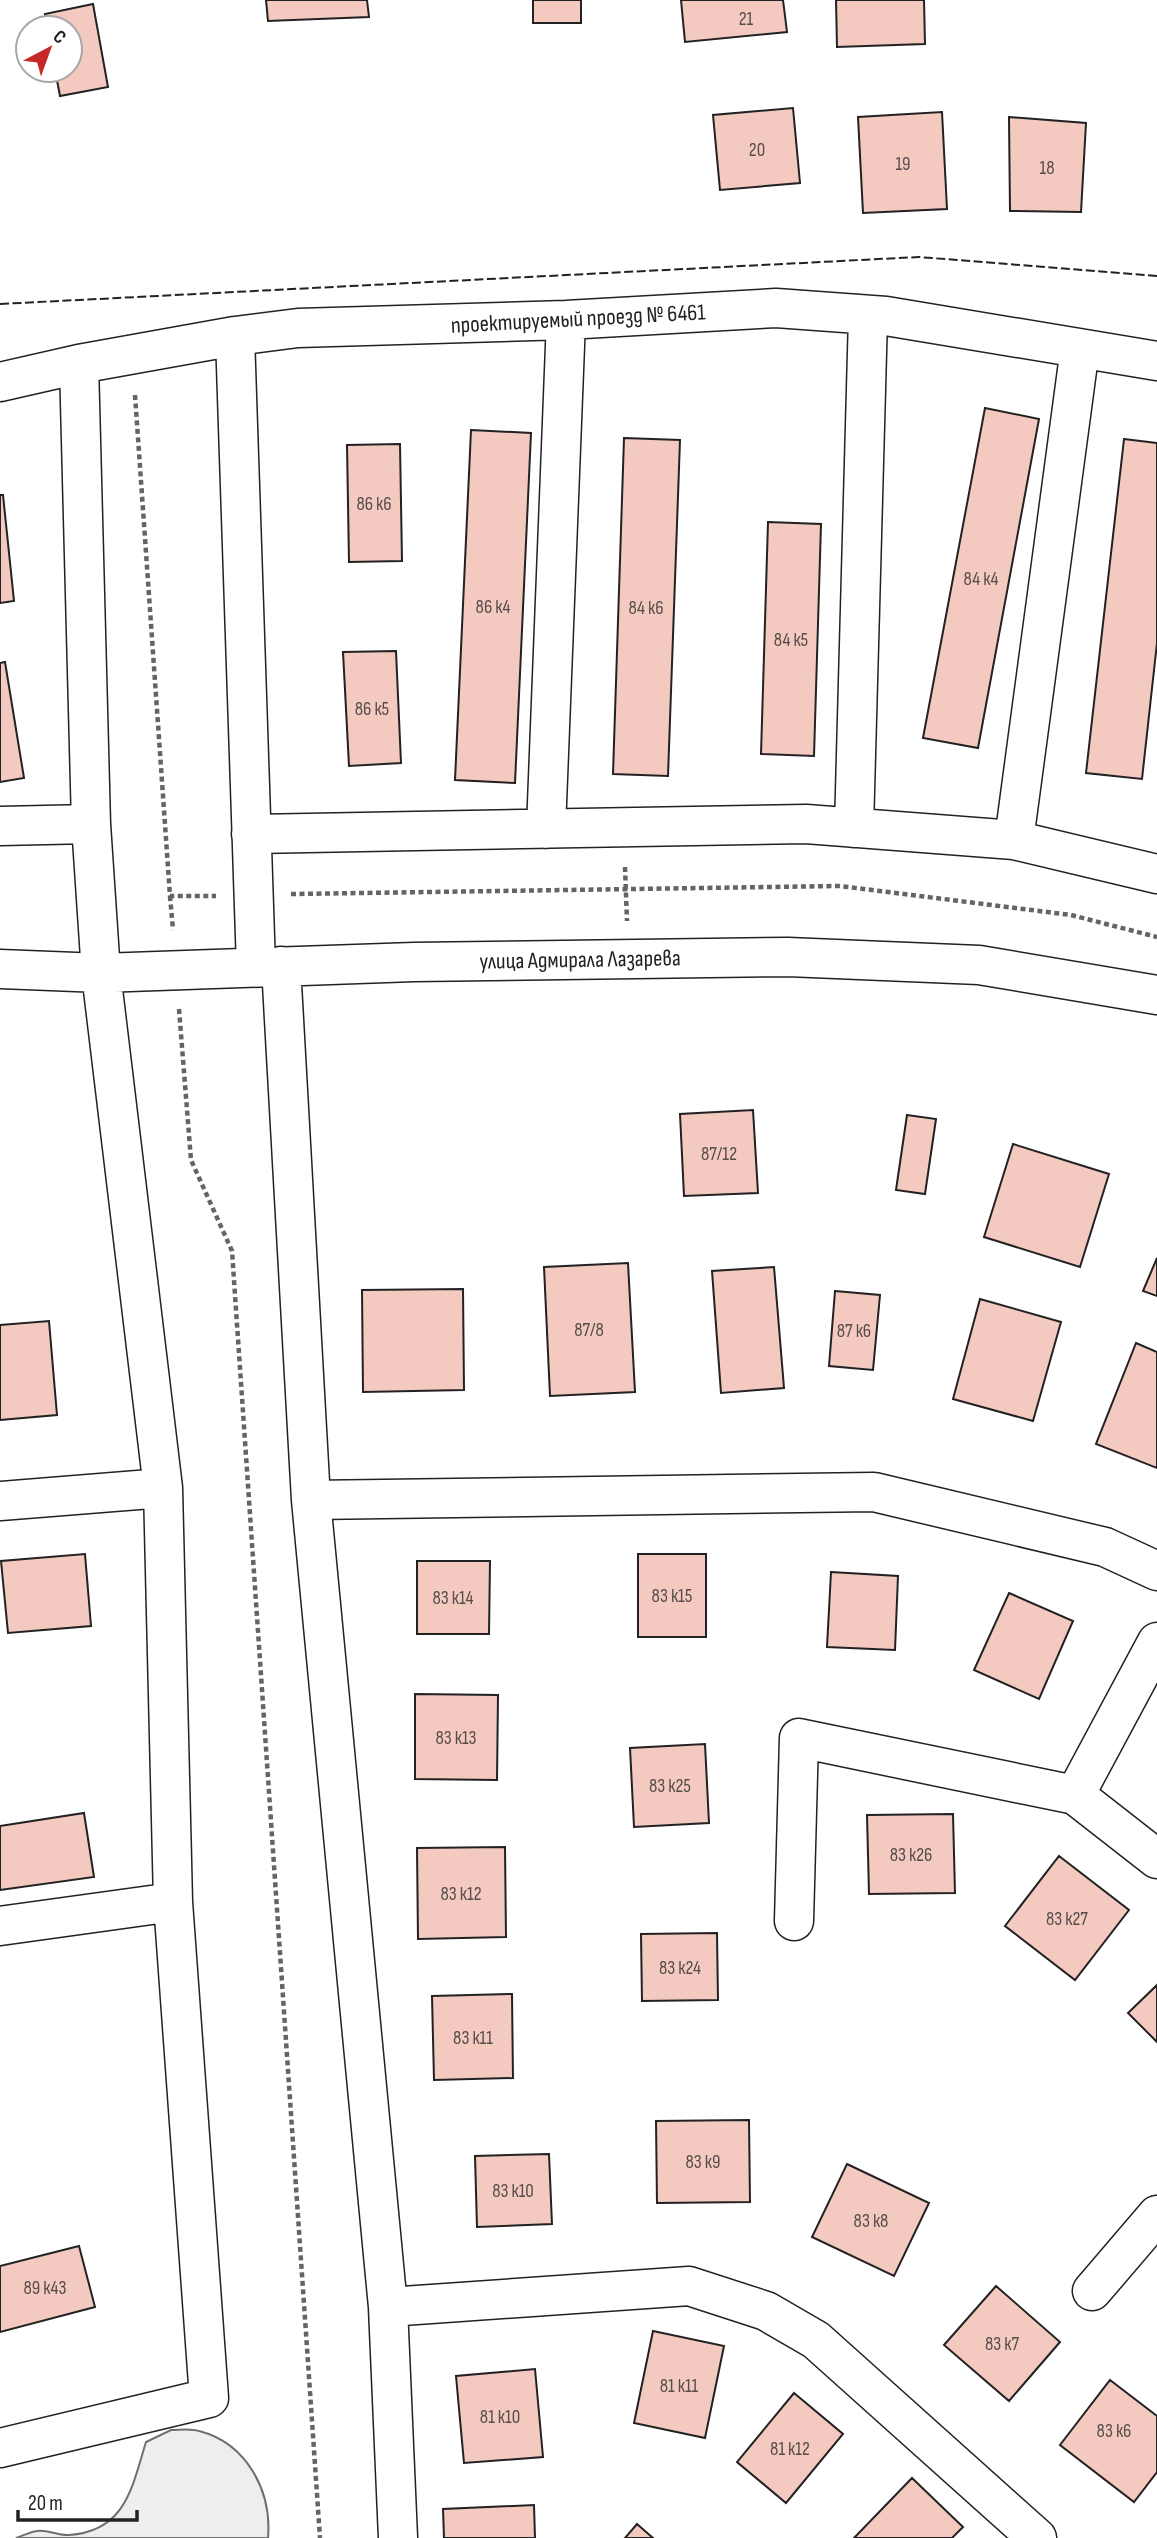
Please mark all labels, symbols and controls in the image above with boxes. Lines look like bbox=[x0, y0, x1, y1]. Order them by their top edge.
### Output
house number: 21 bbox=[739, 8, 754, 31]
north arrow bbox=[14, 14, 84, 84]
text: С bbox=[48, 25, 71, 49]
house number: 20 bbox=[749, 139, 765, 162]
house number: 19 bbox=[895, 153, 911, 176]
house number: 18 bbox=[1040, 157, 1054, 180]
street label: проектируемый проезд № 6461 bbox=[450, 298, 706, 340]
house number: 86 к6 bbox=[356, 493, 392, 516]
house number: 84 к4 bbox=[964, 568, 998, 591]
house number: 86 к4 bbox=[476, 596, 510, 619]
house number: 84 к6 bbox=[628, 597, 664, 620]
house number: 84 к5 bbox=[774, 629, 808, 652]
house number: 86 к5 bbox=[355, 698, 389, 721]
street label: улица Адмирала Лазарева bbox=[479, 944, 681, 976]
house number: 87/12 bbox=[701, 1143, 737, 1166]
house number: 87/8 bbox=[574, 1319, 604, 1342]
house number: 87 к6 bbox=[837, 1320, 871, 1343]
house number: 83 к15 bbox=[652, 1585, 692, 1608]
house number: 83 к14 bbox=[432, 1587, 474, 1610]
house number: 83 к13 bbox=[435, 1727, 477, 1750]
house number: 83 к25 bbox=[649, 1775, 691, 1798]
house number: 83 к26 bbox=[890, 1844, 932, 1867]
house number: 83 к12 bbox=[440, 1883, 482, 1906]
house number: 83 к27 bbox=[1046, 1908, 1088, 1931]
house number: 83 к24 bbox=[659, 1957, 701, 1980]
house number: 83 к11 bbox=[453, 2027, 493, 2050]
house number: 83 к9 bbox=[686, 2151, 720, 2174]
house number: 83 к10 bbox=[492, 2180, 534, 2203]
house number: 83 к8 bbox=[854, 2210, 888, 2233]
house number: 89 к43 bbox=[24, 2277, 66, 2300]
house number: 83 к7 bbox=[985, 2333, 1019, 2356]
house number: 81 к11 bbox=[660, 2375, 699, 2398]
house number: 81 к10 bbox=[480, 2406, 520, 2429]
house number: 83 к6 bbox=[1097, 2420, 1131, 2443]
house number: 81 к12 bbox=[770, 2438, 810, 2461]
scale bar bbox=[18, 2478, 136, 2522]
text: 20 m bbox=[28, 2491, 63, 2516]

